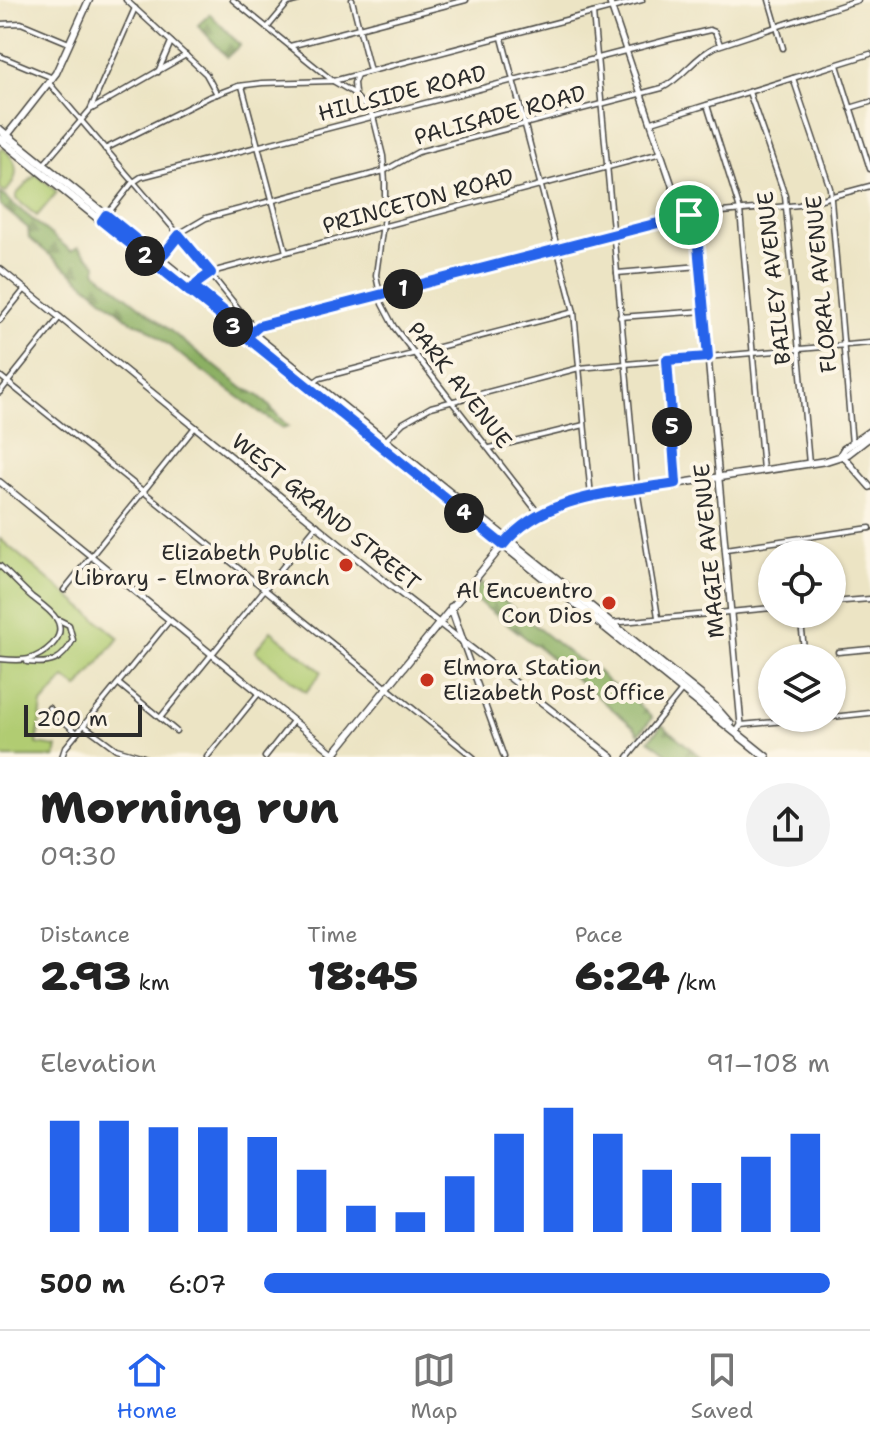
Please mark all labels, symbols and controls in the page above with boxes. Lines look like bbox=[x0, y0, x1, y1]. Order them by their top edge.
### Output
street label: HILLSIDE ROAD bbox=[315, 58, 489, 128]
street label: PALISADE ROAD bbox=[411, 78, 589, 152]
street label: PRINCETON ROAD bbox=[319, 162, 517, 240]
pin bbox=[655, 181, 723, 249]
street label: BAILEY AVENUE bbox=[750, 190, 798, 366]
icon: arrive bbox=[667, 193, 711, 237]
street label: FLORAL AVENUE bbox=[799, 194, 843, 374]
pin: 2 bbox=[125, 236, 165, 276]
text: 2 bbox=[137, 241, 153, 270]
pin: 1 bbox=[383, 269, 423, 309]
text: 1 bbox=[398, 274, 408, 303]
pin: 3 bbox=[213, 307, 253, 347]
text: 3 bbox=[225, 312, 241, 341]
street label: PARK AVENUE bbox=[401, 316, 519, 454]
pin: 5 bbox=[652, 407, 692, 447]
text: 5 bbox=[665, 412, 679, 441]
street label: WEST GRAND STREET bbox=[226, 427, 427, 597]
street label: MAGIE AVENUE bbox=[687, 463, 731, 639]
pin: 4 bbox=[444, 493, 484, 533]
text: 4 bbox=[456, 498, 472, 527]
place label: Elizabeth Public Library - Elmora Branch bbox=[74, 538, 330, 592]
map controls bbox=[758, 540, 846, 732]
button: locate bbox=[758, 540, 846, 628]
marker: Elizabeth Public Library - Elmora Branch bbox=[337, 556, 355, 574]
place label: Al Encuentro Con Dios bbox=[456, 576, 593, 630]
marker: Al Encuentro Con Dios bbox=[600, 594, 618, 612]
button: layers bbox=[758, 644, 846, 732]
place label: Elmora Station Elizabeth Post Office bbox=[443, 653, 665, 707]
marker: Elmora Station Elizabeth Post Office bbox=[418, 671, 436, 689]
scale bar bbox=[24, 701, 142, 737]
text: 200 m bbox=[36, 704, 108, 733]
text: Morning run bbox=[40, 778, 339, 837]
button: share bbox=[746, 783, 830, 867]
text: 09:30 bbox=[40, 838, 117, 873]
text: Distance bbox=[40, 920, 130, 949]
text: Time bbox=[307, 920, 358, 949]
text: Pace bbox=[575, 920, 623, 949]
text: 2.93 bbox=[40, 949, 131, 1003]
text: 18:45 bbox=[307, 949, 419, 1003]
text: 6:24 bbox=[575, 949, 670, 1003]
text: km bbox=[131, 968, 170, 997]
text: /km bbox=[670, 968, 716, 997]
text: Elevation bbox=[40, 1045, 156, 1080]
text: 91–108 m bbox=[706, 1045, 830, 1080]
text: 500 m bbox=[40, 1266, 125, 1301]
text: 6:07 bbox=[168, 1266, 227, 1301]
tab: Home bbox=[117, 1348, 177, 1425]
tab: Map bbox=[410, 1348, 458, 1425]
tab: Saved bbox=[691, 1348, 753, 1425]

